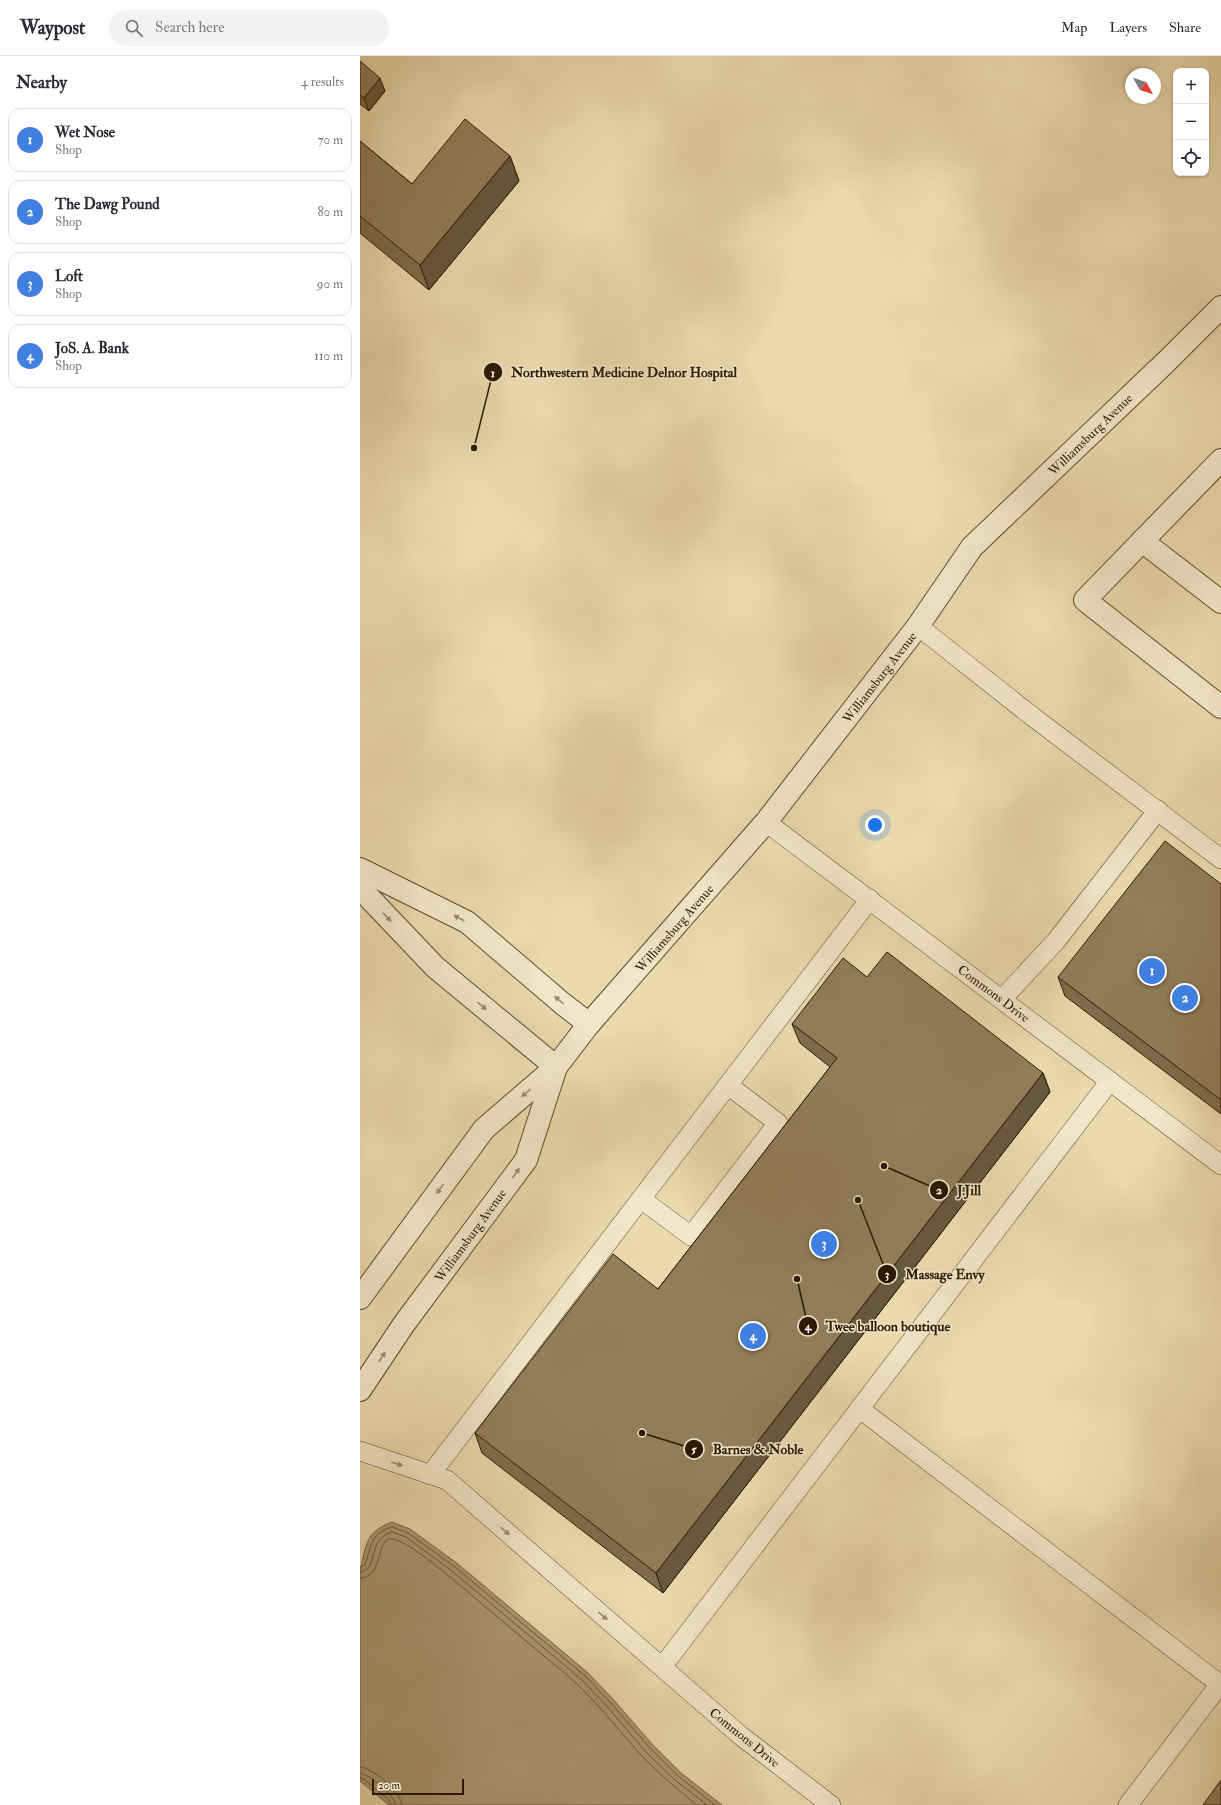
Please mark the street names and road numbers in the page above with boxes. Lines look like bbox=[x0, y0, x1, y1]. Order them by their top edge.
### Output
street label: Williamsburg Avenue bbox=[1044, 390, 1137, 480]
street label: Williamsburg Avenue bbox=[839, 628, 921, 727]
street label: Williamsburg Avenue bbox=[632, 881, 718, 977]
street label: Commons Drive bbox=[954, 962, 1033, 1026]
street label: Williamsburg Avenue bbox=[431, 1185, 510, 1286]
street label: Commons Drive bbox=[706, 1705, 783, 1771]

